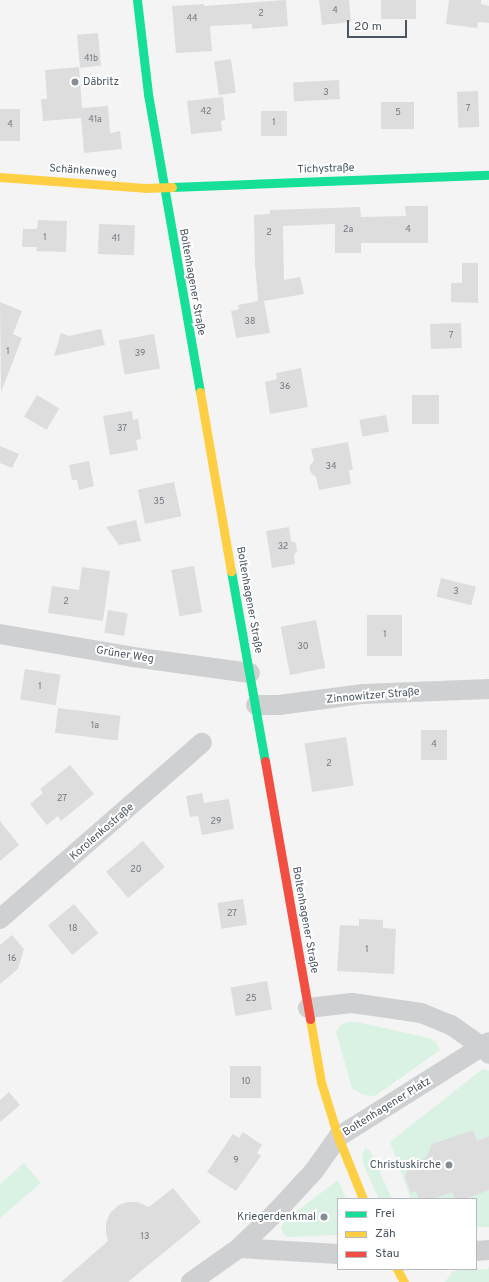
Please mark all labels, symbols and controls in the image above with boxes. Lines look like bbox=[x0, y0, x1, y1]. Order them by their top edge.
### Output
house number: 4 bbox=[332, 6, 338, 16]
house number: 2 bbox=[258, 9, 264, 19]
scale bar bbox=[349, 12, 409, 38]
house number: 44 bbox=[186, 14, 198, 24]
text: 20 m bbox=[354, 19, 382, 35]
house number: 41b bbox=[84, 54, 98, 64]
place label: Däbritz bbox=[83, 75, 119, 89]
marker: Däbritz bbox=[70, 77, 80, 87]
house number: 3 bbox=[323, 88, 329, 98]
house number: 7 bbox=[466, 104, 470, 114]
house number: 42 bbox=[200, 107, 212, 117]
house number: 5 bbox=[395, 108, 401, 118]
house number: 41a bbox=[88, 115, 102, 125]
house number: 1 bbox=[272, 118, 276, 128]
house number: 4 bbox=[7, 120, 13, 130]
street label: Tichystraße bbox=[297, 161, 355, 177]
street label: Schänkenweg bbox=[49, 162, 117, 180]
house number: 2a bbox=[343, 225, 353, 235]
house number: 4 bbox=[405, 225, 411, 235]
street label: Boltenhagener Straße bbox=[176, 228, 208, 336]
house number: 2 bbox=[266, 228, 272, 238]
house number: 1 bbox=[43, 233, 47, 243]
house number: 41 bbox=[112, 234, 120, 244]
house number: 38 bbox=[245, 317, 255, 327]
house number: 7 bbox=[449, 331, 453, 341]
house number: 1 bbox=[6, 347, 10, 357]
house number: 39 bbox=[135, 349, 145, 359]
house number: 36 bbox=[280, 382, 290, 392]
house number: 37 bbox=[117, 424, 127, 434]
house number: 34 bbox=[325, 462, 337, 472]
house number: 35 bbox=[153, 497, 165, 507]
house number: 32 bbox=[278, 542, 288, 552]
street label: Boltenhagener Straße bbox=[233, 546, 265, 654]
house number: 3 bbox=[453, 587, 459, 597]
house number: 2 bbox=[63, 597, 69, 607]
house number: 1 bbox=[383, 630, 387, 640]
house number: 30 bbox=[297, 642, 309, 652]
street label: Grüner Weg bbox=[95, 644, 155, 666]
house number: 1 bbox=[38, 682, 42, 692]
street label: Zinnowitzer Straße bbox=[326, 685, 420, 707]
house number: 1a bbox=[91, 721, 99, 731]
house number: 4 bbox=[431, 740, 437, 750]
house number: 2 bbox=[326, 759, 332, 769]
house number: 27 bbox=[57, 794, 67, 804]
street label: Korolenkostraße bbox=[67, 801, 137, 863]
house number: 29 bbox=[211, 817, 221, 827]
house number: 20 bbox=[130, 865, 142, 875]
street label: Boltenhagener Straße bbox=[289, 866, 321, 974]
house number: 27 bbox=[227, 909, 237, 919]
house number: 18 bbox=[69, 924, 77, 934]
house number: 1 bbox=[365, 945, 369, 955]
house number: 16 bbox=[8, 954, 16, 964]
house number: 25 bbox=[245, 994, 257, 1004]
street label: Boltenhagener Platz bbox=[341, 1075, 433, 1139]
house number: 10 bbox=[241, 1077, 251, 1087]
house number: 9 bbox=[233, 1156, 239, 1166]
place label: Christuskirche bbox=[370, 1158, 441, 1172]
marker: Christuskirche bbox=[444, 1160, 454, 1170]
legend bbox=[337, 1198, 477, 1270]
text: Frei bbox=[375, 1206, 395, 1222]
place label: Kriegerdenkmal bbox=[237, 1210, 316, 1224]
marker: Kriegerdenkmal bbox=[319, 1212, 329, 1222]
text: Zäh bbox=[375, 1226, 396, 1242]
house number: 13 bbox=[141, 1232, 149, 1242]
text: Stau bbox=[375, 1246, 400, 1262]

